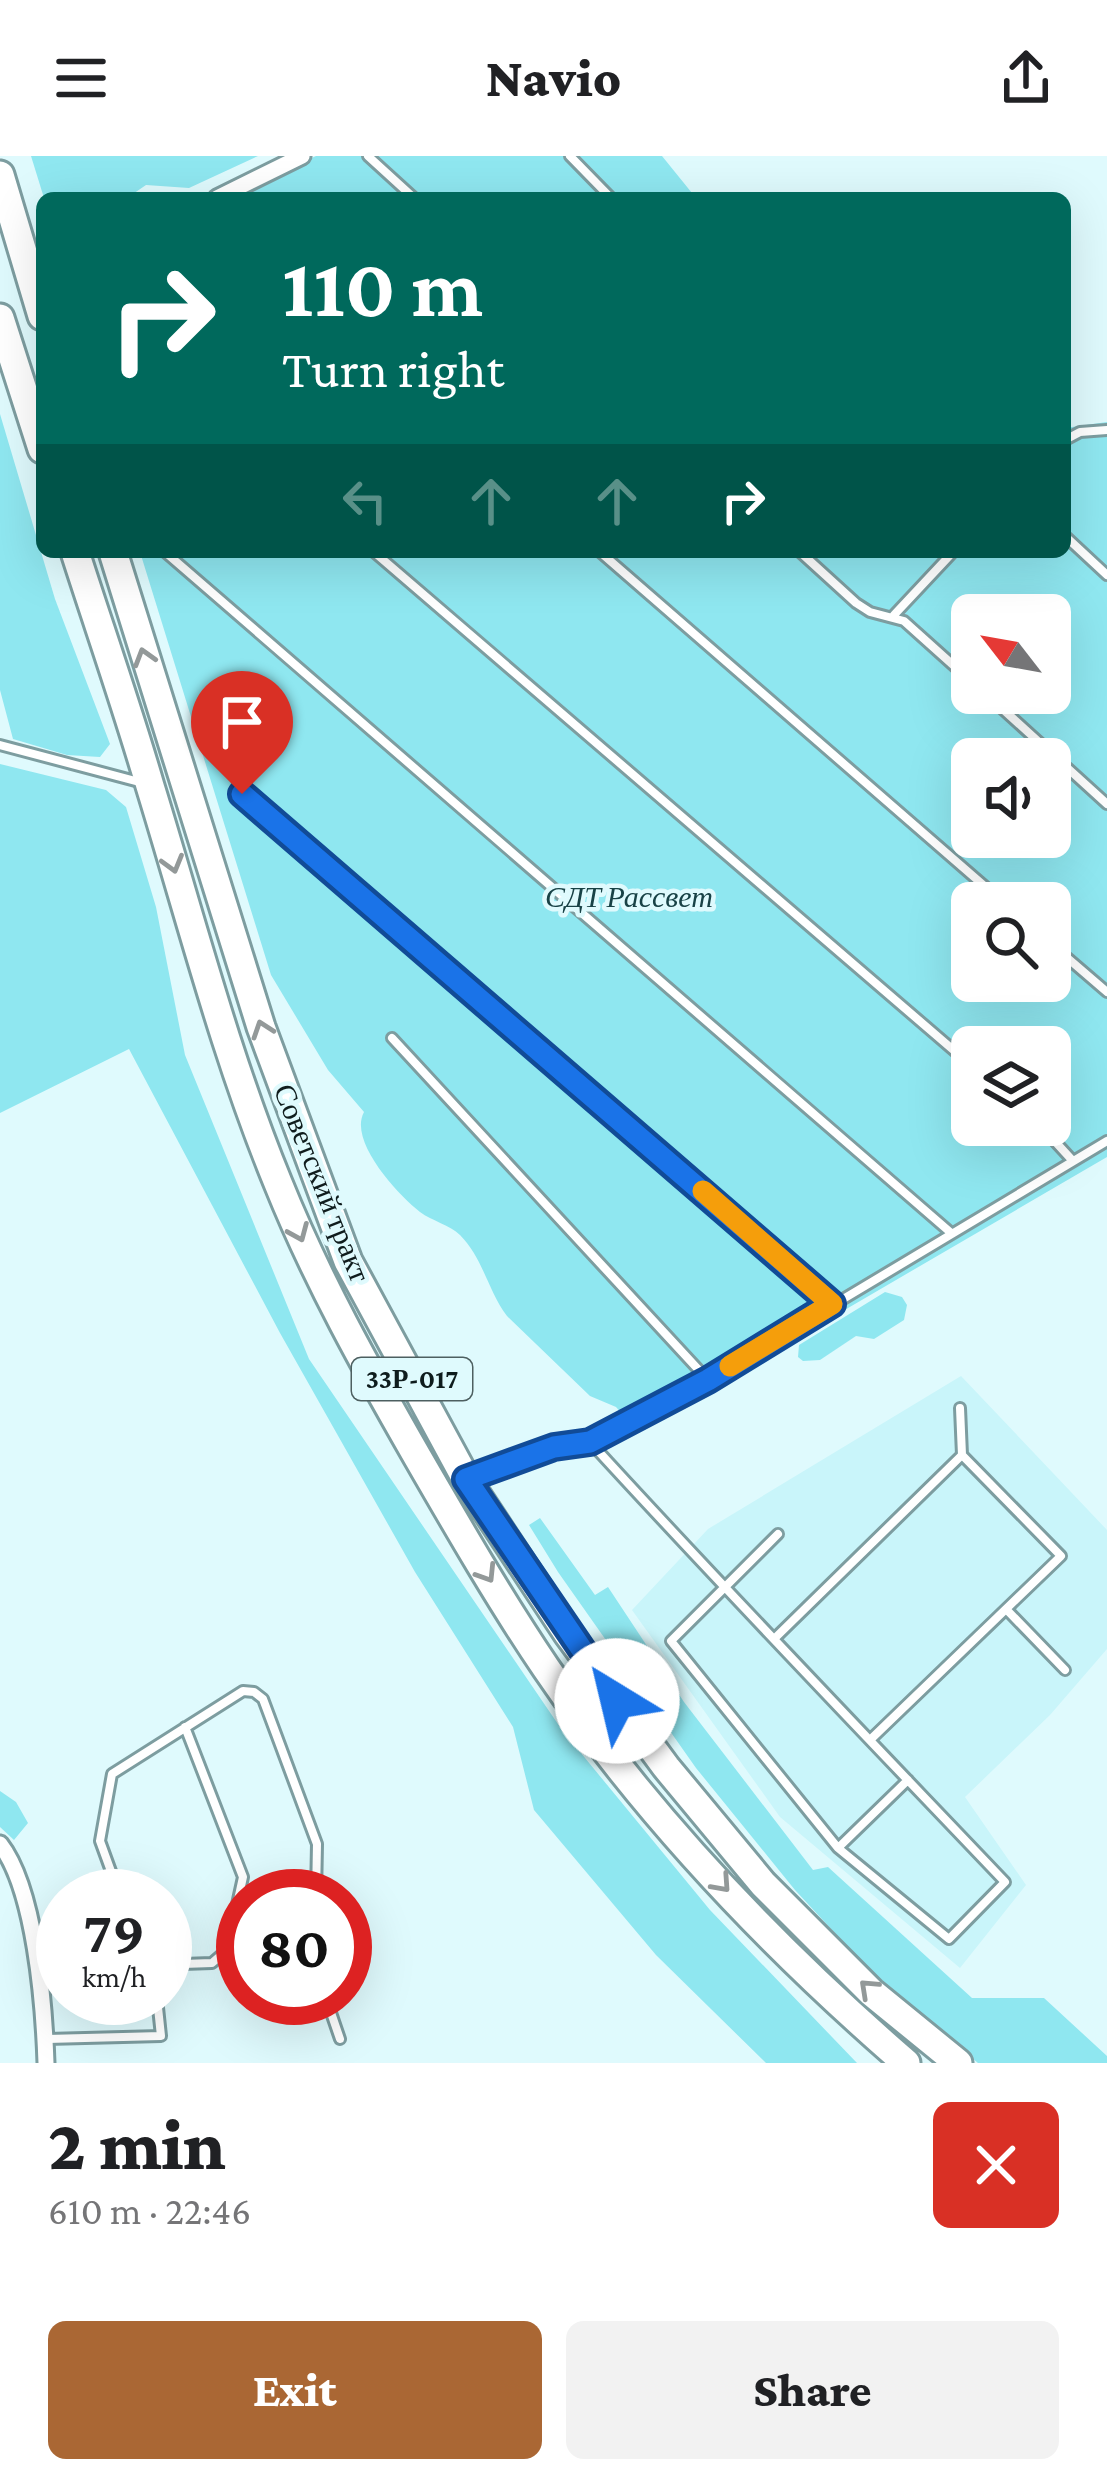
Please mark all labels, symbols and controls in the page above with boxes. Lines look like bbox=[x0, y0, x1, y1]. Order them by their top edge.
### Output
icon: menu bbox=[48, 45, 114, 111]
icon: share bbox=[993, 45, 1059, 111]
text: Navio bbox=[486, 48, 621, 108]
icon: right bbox=[84, 240, 240, 396]
text: 110 m bbox=[282, 241, 483, 334]
text: Turn right bbox=[282, 339, 504, 399]
icon: left bbox=[332, 468, 398, 534]
icon: ahead bbox=[458, 468, 524, 534]
icon: ahead bbox=[584, 468, 650, 534]
icon: right bbox=[710, 468, 776, 534]
north arrow bbox=[951, 594, 1071, 714]
map controls bbox=[951, 594, 1071, 1146]
one-way arrow bbox=[133, 647, 158, 668]
pin bbox=[191, 671, 293, 794]
icon: arrive bbox=[209, 689, 275, 755]
button: sound bbox=[951, 738, 1071, 858]
one-way arrow bbox=[159, 853, 184, 874]
park label: СДТ Рассвет bbox=[545, 880, 713, 913]
button: search bbox=[951, 882, 1071, 1002]
one-way arrow bbox=[252, 1020, 276, 1041]
button: layers bbox=[951, 1026, 1071, 1146]
street label: Советский тракт bbox=[268, 1079, 377, 1287]
one-way arrow bbox=[285, 1220, 309, 1242]
road number: 33Р-017 bbox=[352, 1358, 472, 1400]
one-way arrow bbox=[473, 1561, 495, 1583]
position arrow bbox=[554, 1638, 680, 1764]
speed limit sign: 80 bbox=[216, 1869, 372, 2025]
one-way arrow bbox=[708, 1871, 729, 1892]
text: 79 bbox=[83, 1898, 145, 1965]
text: km/h bbox=[82, 1960, 146, 1993]
one-way arrow bbox=[860, 1980, 882, 2002]
button: close bbox=[933, 2102, 1059, 2228]
text: 2 min bbox=[48, 2104, 226, 2184]
text: 610 m · 22:46 bbox=[48, 2189, 251, 2232]
button: Exit bbox=[48, 2321, 542, 2459]
button: Share bbox=[566, 2321, 1059, 2459]

